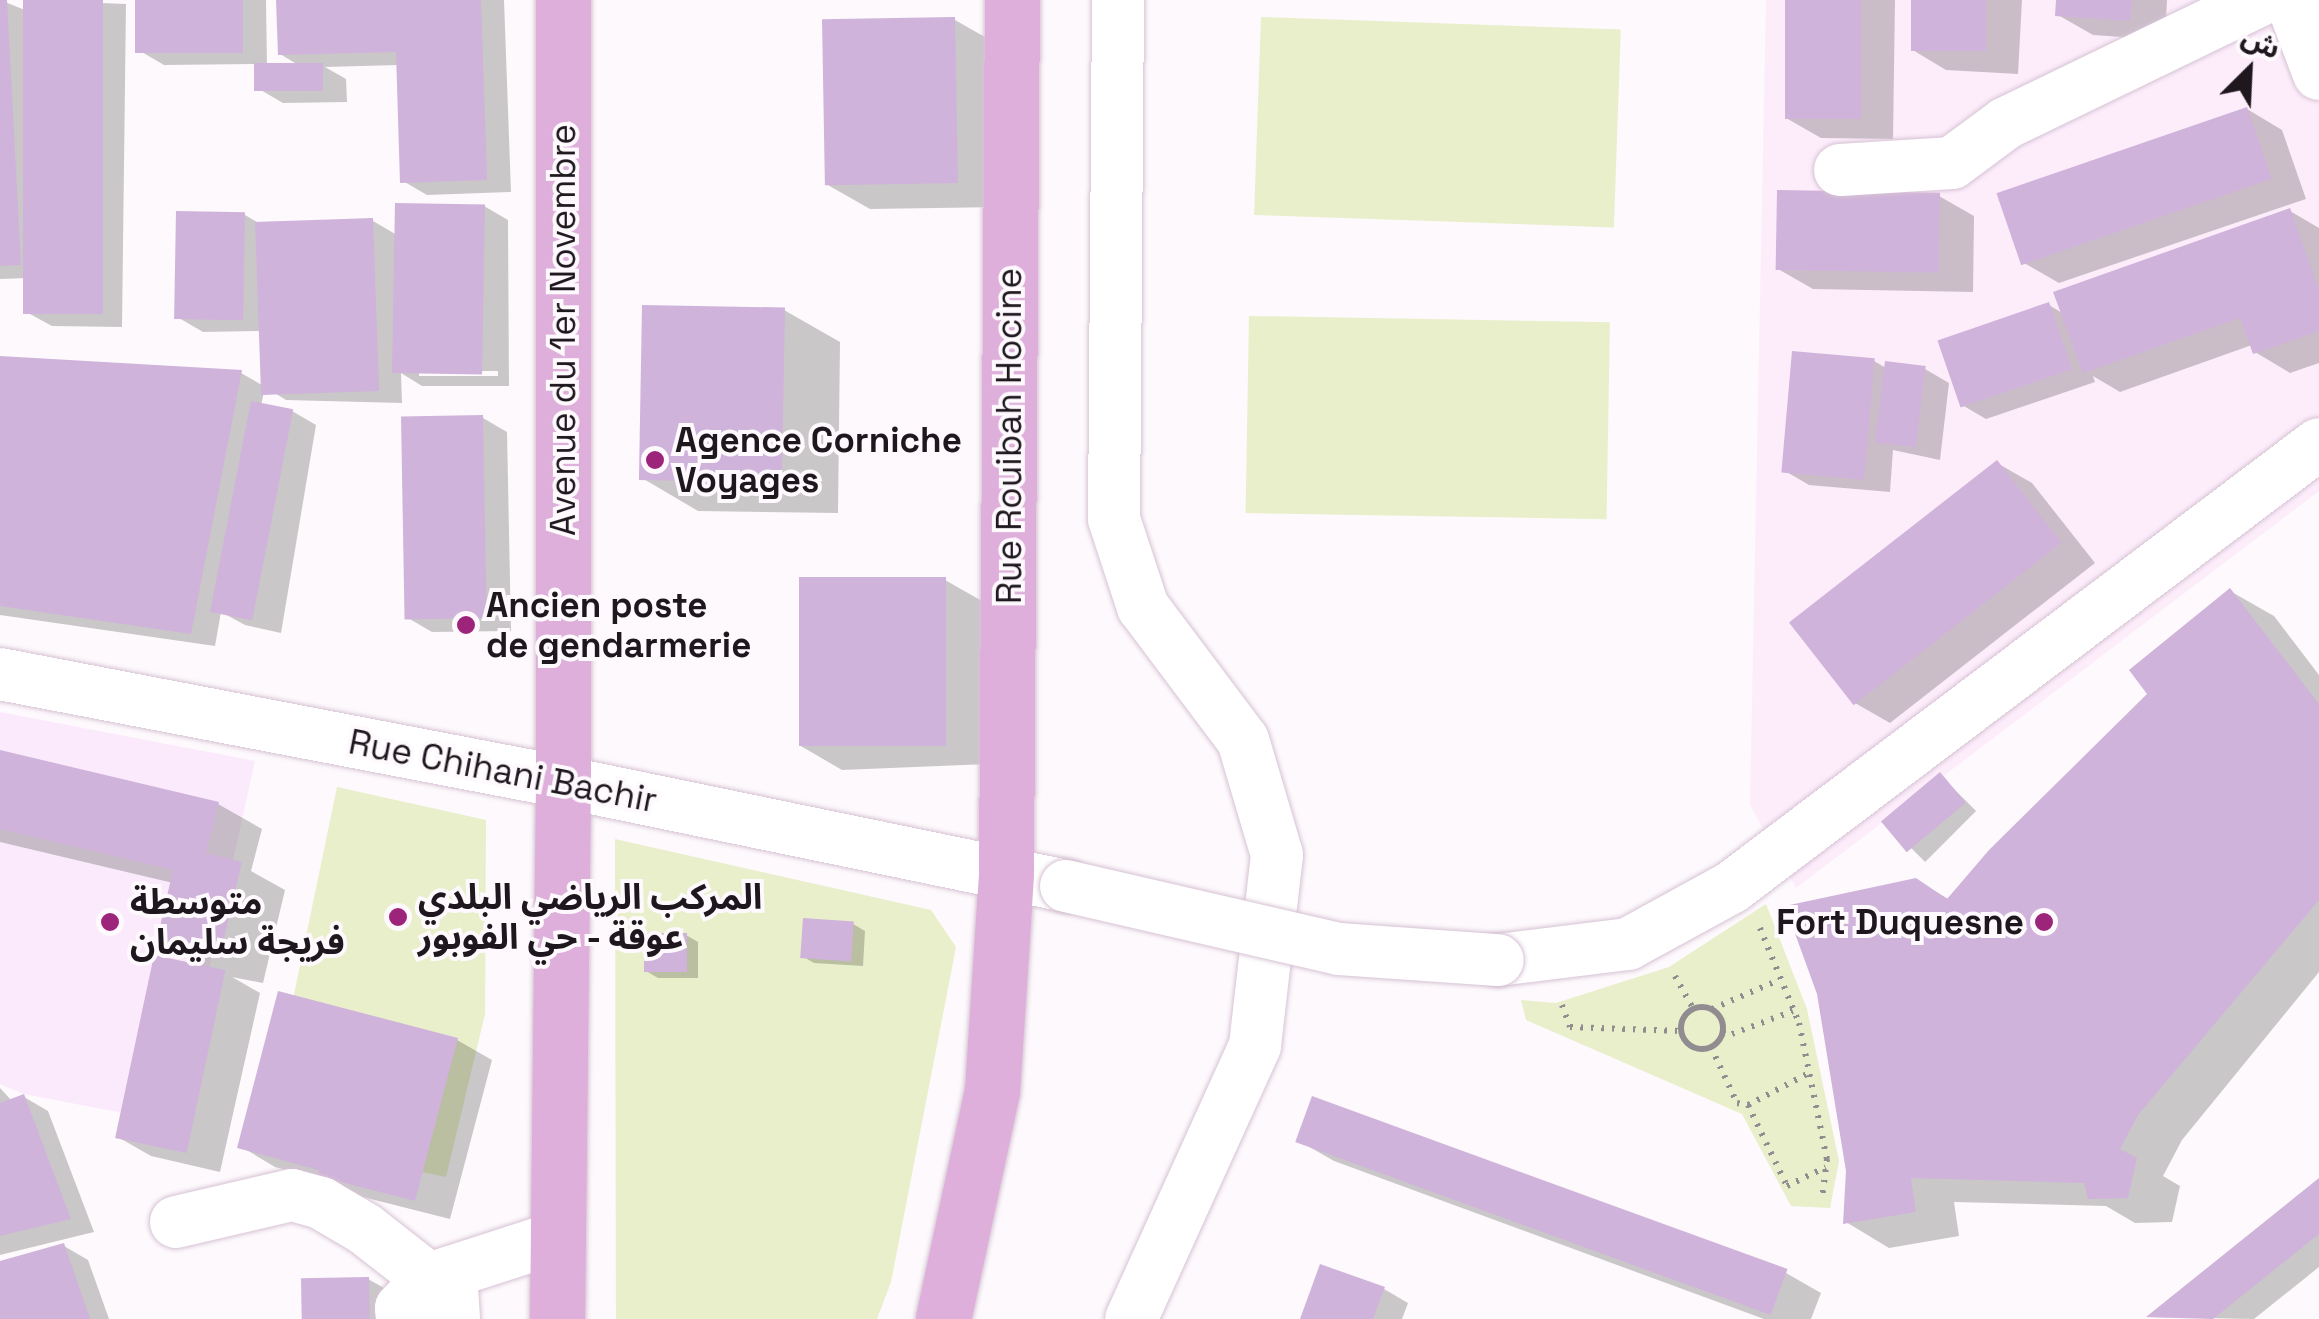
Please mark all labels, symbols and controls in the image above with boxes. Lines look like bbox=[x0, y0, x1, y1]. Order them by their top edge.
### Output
text: ش bbox=[2236, 18, 2286, 67]
north arrow bbox=[2199, 20, 2299, 120]
street label: Avenue du 1er Novembre bbox=[542, 124, 584, 536]
street label: Rue Rouibah Hocine bbox=[988, 268, 1030, 604]
place label: Agence Corniche Voyages bbox=[675, 419, 962, 501]
marker: Agence Corniche Voyages bbox=[644, 449, 666, 471]
place label: Ancien poste de gendarmerie bbox=[486, 584, 751, 666]
marker: Ancien poste de gendarmerie bbox=[455, 614, 477, 636]
street label: Rue Chihani Bachir bbox=[345, 720, 661, 822]
place label: المركب الرياضي البلدي عوقة - حي الفوبور bbox=[418, 876, 762, 958]
place label: متوسطة فريجة سليمان bbox=[130, 881, 345, 963]
place label: Fort Duquesne bbox=[1776, 901, 2024, 943]
marker: المركب الرياضي البلدي عوقة - حي الفوبور bbox=[387, 906, 409, 928]
marker: متوسطة فريجة سليمان bbox=[99, 911, 121, 933]
marker: Fort Duquesne bbox=[2033, 911, 2055, 933]

